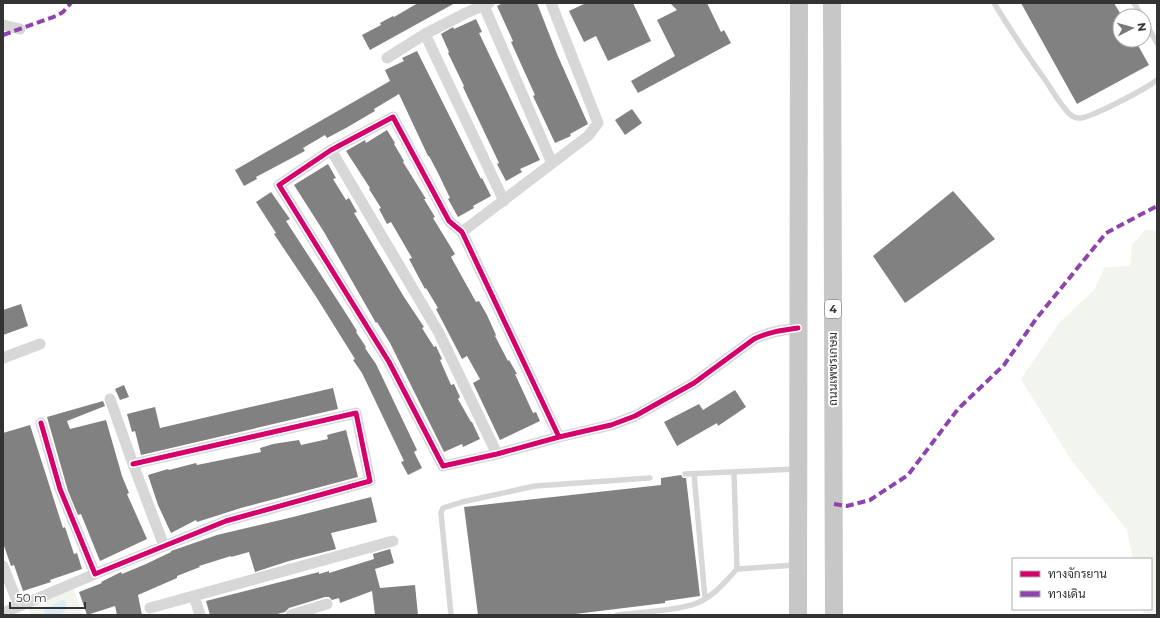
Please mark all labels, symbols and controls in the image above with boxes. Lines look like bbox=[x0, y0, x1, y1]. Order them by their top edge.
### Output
north arrow bbox=[1112, 8, 1152, 48]
text: N bbox=[1135, 22, 1149, 32]
road number: 4 bbox=[825, 300, 841, 318]
street label: ถนนเพชรเกษม bbox=[825, 332, 840, 406]
legend bbox=[1012, 558, 1152, 610]
text: ทางจักรยาน bbox=[1048, 566, 1107, 581]
scale bar bbox=[10, 584, 85, 610]
text: ทางเดิน bbox=[1048, 586, 1086, 601]
text: 50 m bbox=[16, 590, 47, 605]

